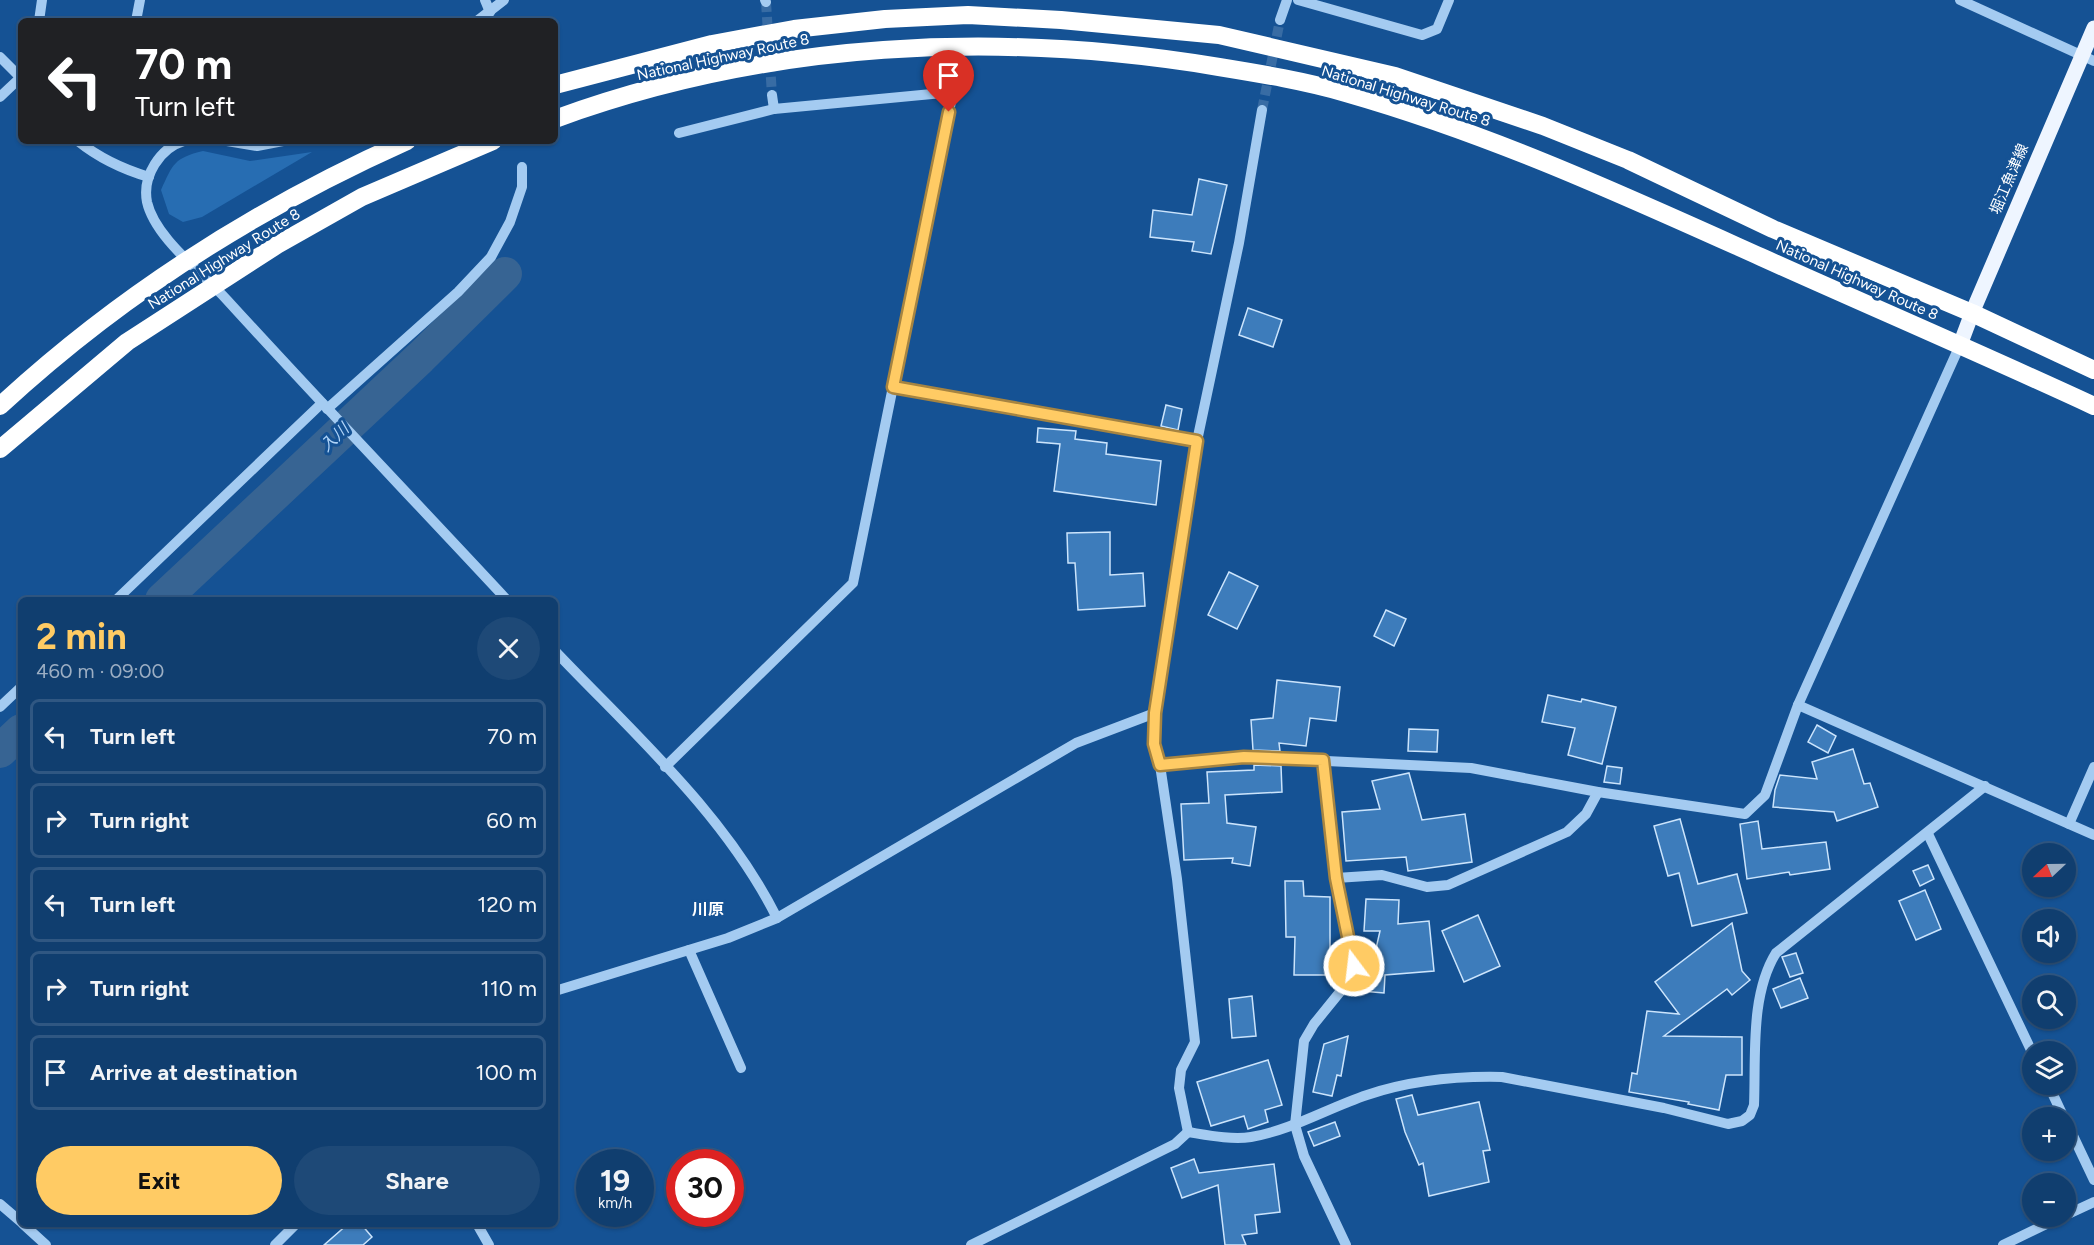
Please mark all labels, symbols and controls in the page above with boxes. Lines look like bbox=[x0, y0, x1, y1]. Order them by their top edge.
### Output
street label: National Highway Route 8 bbox=[635, 30, 811, 84]
text: 70 m bbox=[135, 39, 232, 90]
icon: left bbox=[36, 42, 114, 120]
pin bbox=[923, 50, 974, 112]
icon: arrive bbox=[932, 59, 965, 92]
street label: National Highway Route 8 bbox=[1319, 62, 1493, 130]
text: Turn left bbox=[135, 90, 235, 123]
street label: 堀江魚津線 bbox=[1986, 141, 2032, 217]
street label: National Highway Route 8 bbox=[145, 205, 303, 313]
street label: National Highway Route 8 bbox=[1773, 236, 1941, 324]
water label: 入川 bbox=[316, 418, 354, 455]
text: 2 min bbox=[36, 615, 127, 658]
button: close bbox=[477, 617, 540, 680]
text: 460 m · 09:00 bbox=[36, 659, 164, 683]
icon: left bbox=[39, 720, 72, 753]
text: Turn left bbox=[90, 723, 176, 750]
text: 70 m bbox=[487, 723, 537, 750]
icon: right bbox=[39, 804, 72, 837]
text: Turn right bbox=[90, 807, 189, 834]
text: 60 m bbox=[486, 807, 537, 834]
north arrow bbox=[2022, 843, 2076, 897]
map controls bbox=[2022, 843, 2076, 1227]
icon: left bbox=[39, 888, 72, 921]
text: Turn left bbox=[90, 891, 176, 918]
text: 120 m bbox=[477, 891, 537, 918]
district label: 川原 bbox=[692, 900, 724, 919]
button: sound bbox=[2022, 909, 2076, 963]
position arrow bbox=[1322, 934, 1386, 998]
icon: right bbox=[39, 972, 72, 1005]
text: Turn right bbox=[90, 975, 189, 1002]
text: 110 m bbox=[481, 975, 537, 1002]
button: search bbox=[2022, 975, 2076, 1029]
button: layers bbox=[2022, 1041, 2076, 1095]
icon: arrive bbox=[39, 1056, 72, 1089]
text: Arrive at destination bbox=[90, 1059, 298, 1086]
text: 100 m bbox=[476, 1059, 537, 1086]
button: + bbox=[2022, 1107, 2076, 1161]
button: Exit bbox=[36, 1146, 282, 1215]
button: Share bbox=[294, 1146, 540, 1215]
speed limit sign: 30 bbox=[666, 1149, 744, 1227]
text: 19 bbox=[600, 1162, 630, 1199]
button: − bbox=[2022, 1173, 2076, 1227]
text: km/h bbox=[598, 1194, 632, 1212]

